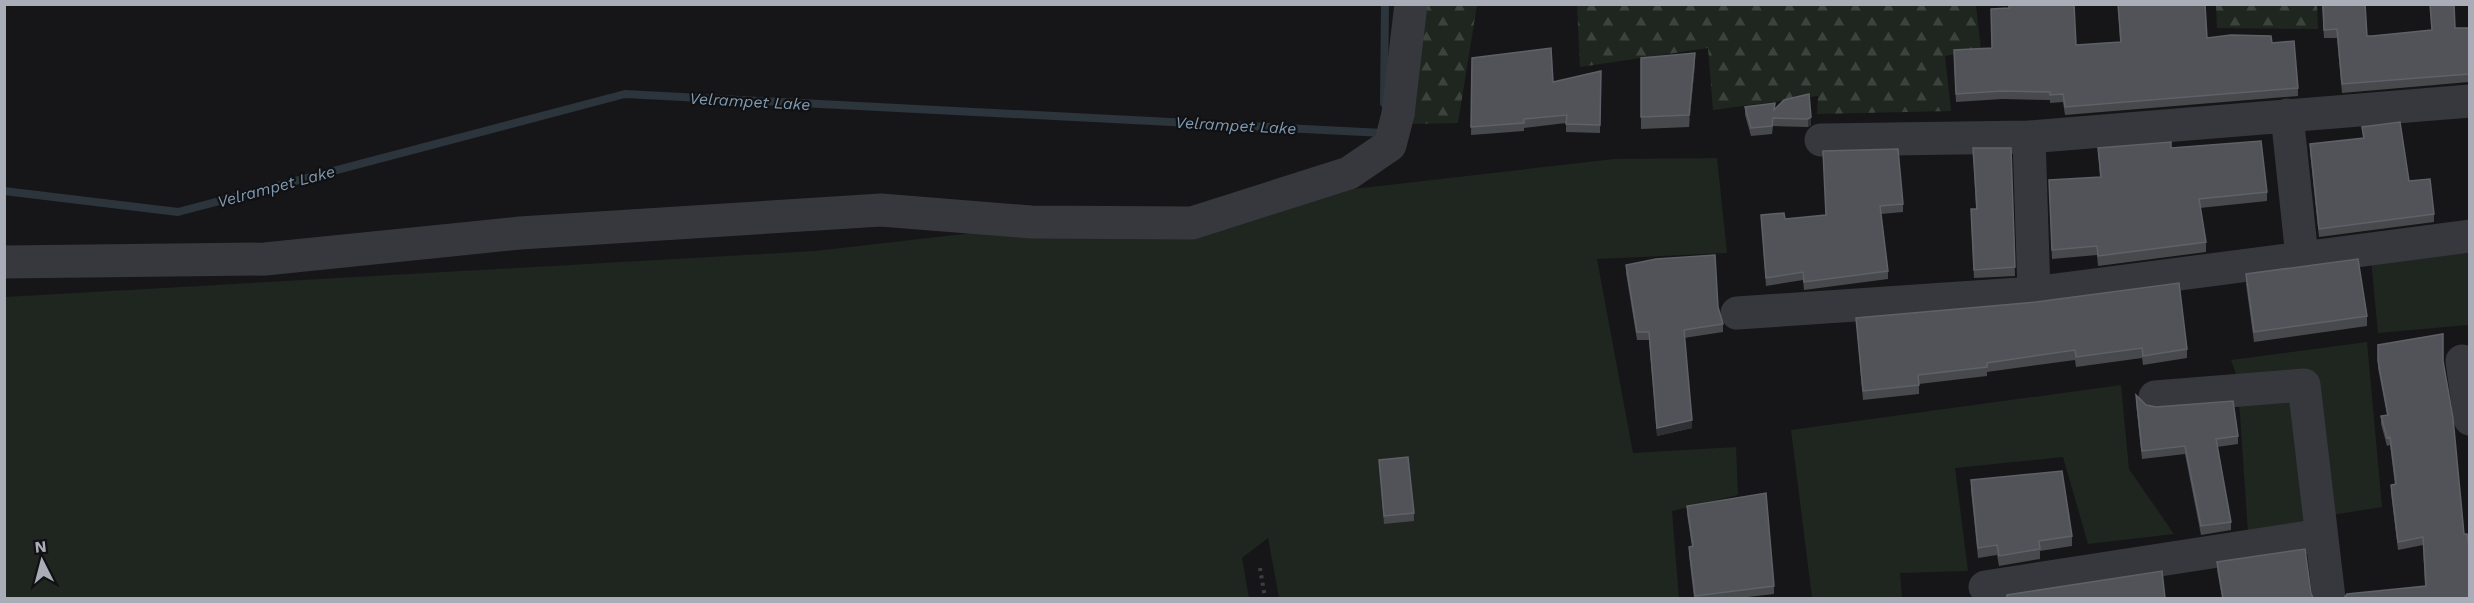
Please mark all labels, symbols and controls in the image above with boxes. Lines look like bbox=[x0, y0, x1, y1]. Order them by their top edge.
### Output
water label: Velrampet Lake bbox=[689, 89, 811, 114]
water label: Velrampet Lake bbox=[1175, 113, 1297, 138]
water label: Velrampet Lake bbox=[215, 162, 337, 211]
north arrow bbox=[12, 531, 72, 591]
text: N bbox=[34, 537, 47, 557]

